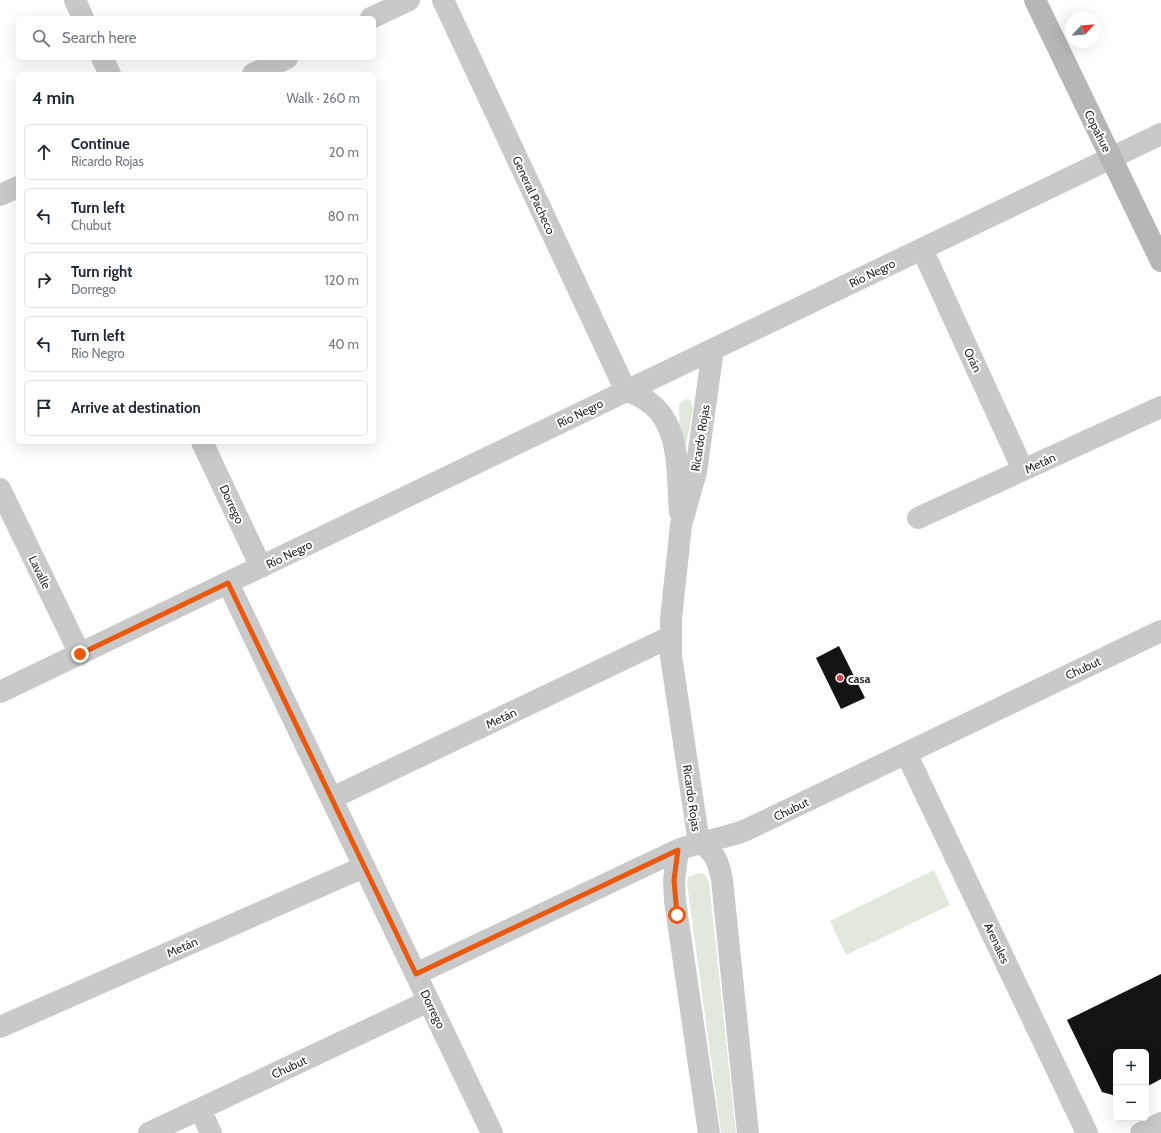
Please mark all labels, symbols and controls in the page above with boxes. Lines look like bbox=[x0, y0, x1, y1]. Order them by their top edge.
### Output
north arrow bbox=[1065, 12, 1101, 48]
search box bbox=[16, 16, 376, 60]
icon: search bbox=[30, 27, 52, 49]
text: Search here bbox=[62, 29, 137, 47]
text: 4 min bbox=[32, 88, 75, 108]
text: Walk · 260 m bbox=[287, 90, 360, 106]
street label: Copahue bbox=[1081, 107, 1115, 155]
text: Continue bbox=[71, 135, 130, 153]
icon: ahead bbox=[33, 141, 55, 163]
text: 20 m bbox=[329, 144, 359, 160]
text: Ricardo Rojas bbox=[71, 153, 144, 169]
street label: General Pacheco bbox=[509, 154, 559, 237]
text: Turn left bbox=[71, 199, 125, 217]
icon: left bbox=[33, 205, 55, 227]
text: 80 m bbox=[328, 208, 359, 224]
text: Chubut bbox=[71, 217, 111, 233]
street label: Río Negro bbox=[846, 255, 898, 291]
text: Turn right bbox=[71, 263, 132, 281]
icon: right bbox=[33, 269, 55, 291]
text: 120 m bbox=[325, 272, 359, 288]
text: Dorrego bbox=[71, 281, 116, 297]
text: Turn left bbox=[71, 327, 125, 345]
icon: left bbox=[33, 333, 55, 355]
text: 40 m bbox=[328, 336, 359, 352]
text: Río Negro bbox=[71, 345, 125, 361]
street label: Orán bbox=[961, 345, 985, 375]
street label: Río Negro bbox=[554, 395, 606, 431]
icon: arrive bbox=[33, 397, 55, 419]
text: Arrive at destination bbox=[71, 399, 201, 417]
street label: Ricardo Rojas bbox=[687, 404, 713, 472]
street label: Metán bbox=[1022, 449, 1058, 477]
street label: Dorrego bbox=[216, 482, 248, 526]
street label: Río Negro bbox=[263, 536, 315, 572]
street label: Lavalle bbox=[26, 553, 54, 591]
route end bbox=[71, 645, 89, 663]
street label: Chubut bbox=[1063, 653, 1103, 683]
place label: casa bbox=[848, 671, 871, 686]
marker: casa bbox=[835, 673, 845, 683]
street label: Metán bbox=[483, 704, 519, 732]
street label: Ricardo Rojas bbox=[680, 764, 704, 832]
street label: Chubut bbox=[771, 794, 811, 824]
route start bbox=[668, 906, 686, 924]
street label: Arenales bbox=[981, 920, 1013, 966]
street label: Metán bbox=[164, 933, 200, 960]
street label: Dorrego bbox=[417, 987, 449, 1031]
map controls bbox=[1113, 1049, 1149, 1121]
button: + bbox=[1113, 1049, 1149, 1085]
street label: Chubut bbox=[269, 1052, 309, 1082]
button: − bbox=[1113, 1085, 1149, 1121]

